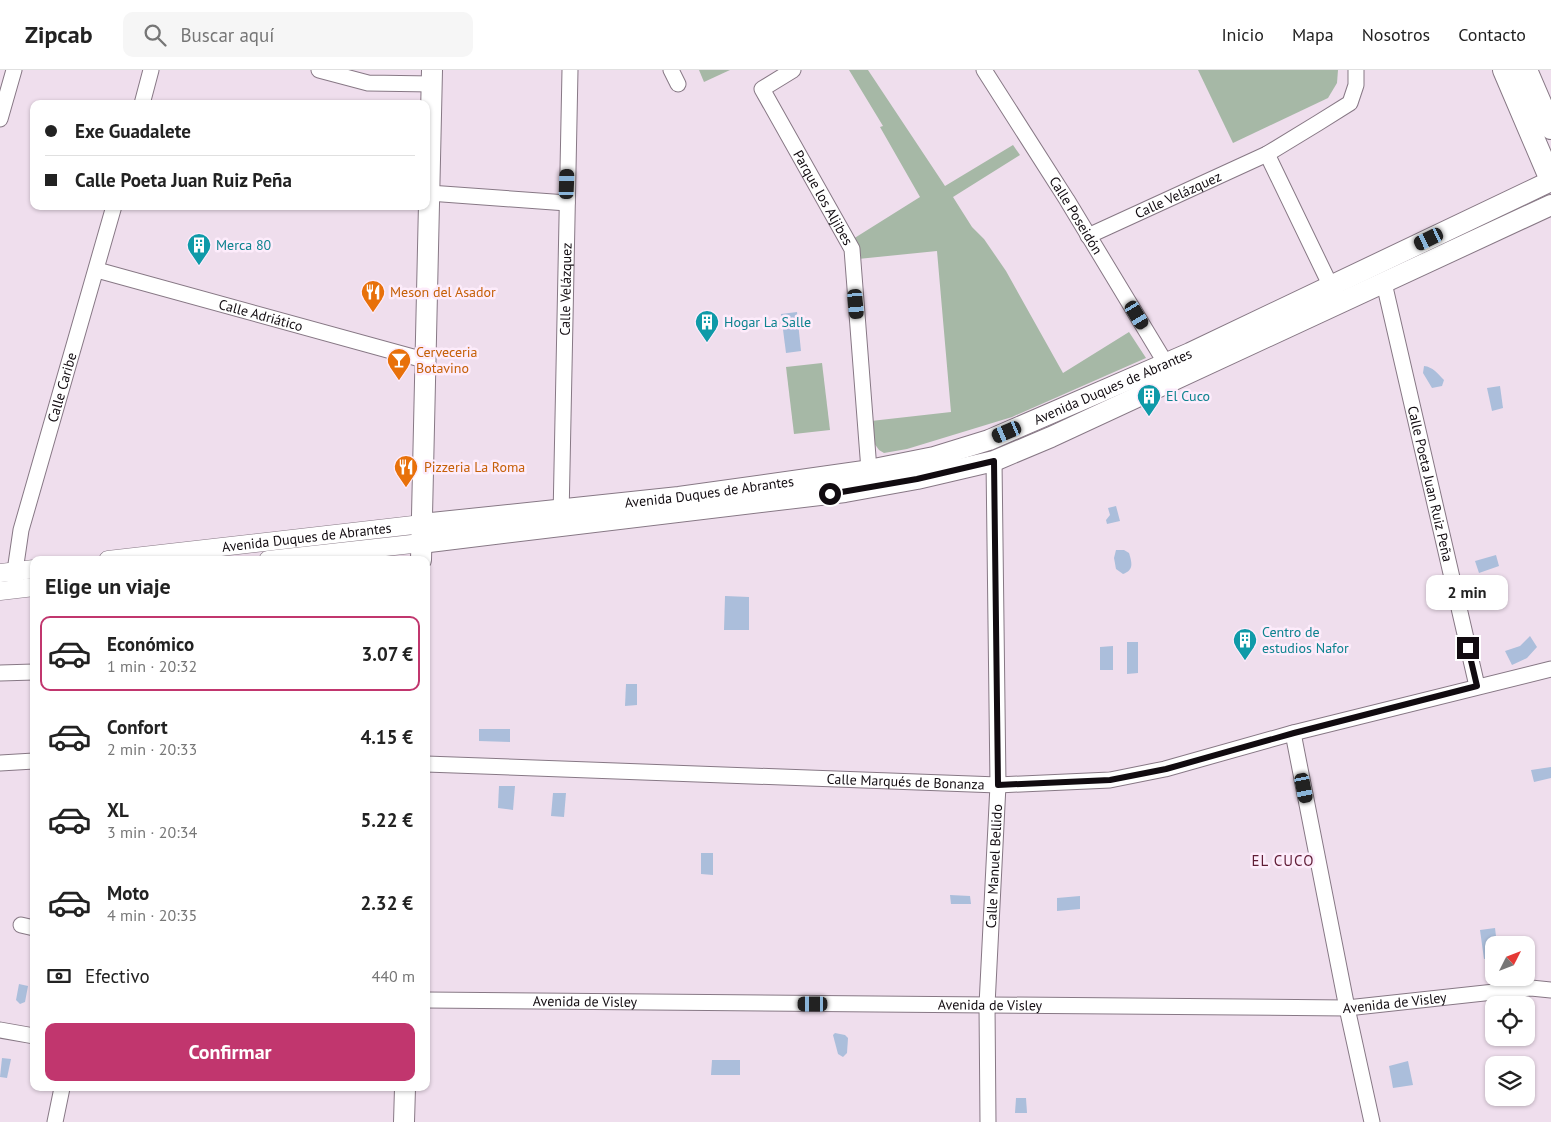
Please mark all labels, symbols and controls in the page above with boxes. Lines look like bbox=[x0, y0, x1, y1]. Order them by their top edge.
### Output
search box bbox=[123, 12, 473, 57]
text: Zipcab bbox=[25, 19, 93, 50]
icon: search bbox=[141, 21, 169, 49]
text: Buscar aquí bbox=[181, 23, 274, 47]
text: Inicio bbox=[1221, 23, 1264, 46]
text: Mapa bbox=[1292, 23, 1334, 46]
text: Nosotros bbox=[1362, 23, 1430, 46]
text: Contacto bbox=[1458, 23, 1526, 46]
text: Exe Guadalete bbox=[75, 119, 191, 143]
street label: Parque los Aljibes bbox=[789, 147, 857, 248]
street label: Calle Velázquez bbox=[1132, 167, 1224, 222]
text: Calle Poeta Juan Ruiz Peña bbox=[75, 168, 292, 192]
car bbox=[558, 169, 575, 199]
street label: Calle Poseidón bbox=[1045, 173, 1107, 258]
car bbox=[1412, 226, 1445, 252]
building icon: Merca 80 bbox=[186, 232, 212, 266]
place label: Merca 80 bbox=[216, 236, 272, 254]
street label: Calle Velázquez bbox=[556, 242, 576, 336]
restaurant icon: Meson del Asador bbox=[360, 279, 386, 313]
place label: Meson del Asador bbox=[390, 283, 496, 301]
car bbox=[847, 288, 864, 320]
street label: Calle Adriático bbox=[217, 295, 305, 335]
car bbox=[1122, 298, 1151, 332]
building icon: Hogar La Salle bbox=[694, 309, 720, 343]
place label: Hogar La Salle bbox=[724, 313, 811, 331]
place label: Cerveceria Botavino bbox=[416, 343, 478, 377]
street label: Avenida Duques de Abrantes bbox=[1031, 344, 1195, 429]
bar icon: Cerveceria Botavino bbox=[386, 347, 412, 381]
street label: Calle Caribe bbox=[43, 350, 81, 424]
building icon: El Cuco bbox=[1136, 383, 1162, 417]
place label: El Cuco bbox=[1166, 387, 1210, 405]
street label: Calle Poeta Juan Ruiz Peña bbox=[1404, 404, 1457, 563]
car bbox=[990, 419, 1023, 445]
restaurant icon: Pizzeria La Roma bbox=[393, 454, 419, 488]
place label: Pizzeria La Roma bbox=[424, 458, 525, 476]
street label: Avenida Duques de Abrantes bbox=[624, 472, 795, 512]
route start bbox=[819, 483, 841, 505]
street label: Avenida Duques de Abrantes bbox=[221, 519, 392, 556]
text: Elige un viaje bbox=[45, 572, 171, 600]
callout: 2 min bbox=[1427, 576, 1509, 610]
text: 2 min bbox=[1447, 582, 1487, 602]
place label: Centro de estudios Nafor bbox=[1262, 623, 1349, 657]
building icon: Centro de estudios Nafor bbox=[1232, 627, 1258, 661]
icon: car bbox=[47, 631, 92, 676]
text: Económico bbox=[107, 632, 194, 656]
route end bbox=[1457, 637, 1479, 659]
text: 3.07 € bbox=[361, 642, 413, 666]
text: 1 min · 20:32 bbox=[107, 656, 197, 676]
icon: car bbox=[47, 714, 92, 759]
text: Confort bbox=[107, 715, 168, 739]
text: 4.15 € bbox=[360, 725, 413, 749]
text: 2 min · 20:33 bbox=[107, 739, 197, 759]
street label: Calle Marqués de Bonanza bbox=[826, 770, 985, 794]
car bbox=[1293, 772, 1314, 804]
icon: car bbox=[47, 797, 92, 842]
text: XL bbox=[107, 798, 129, 822]
street label: Calle Manuel Bellido bbox=[982, 804, 1006, 929]
text: 5.22 € bbox=[360, 808, 413, 832]
text: 3 min · 20:34 bbox=[107, 822, 197, 842]
district label: EL CUCO bbox=[1252, 851, 1314, 870]
icon: car bbox=[47, 880, 92, 925]
text: Moto bbox=[107, 881, 149, 905]
text: 2.32 € bbox=[360, 891, 413, 915]
text: 4 min · 20:35 bbox=[107, 905, 197, 925]
north arrow bbox=[1485, 936, 1535, 986]
map controls bbox=[1485, 936, 1535, 1106]
icon: cash bbox=[45, 962, 73, 990]
text: Efectivo bbox=[85, 964, 150, 988]
text: 440 m bbox=[372, 966, 415, 986]
street label: Avenida de Visley bbox=[1343, 988, 1448, 1017]
street label: Avenida de Visley bbox=[533, 992, 638, 1011]
street label: Avenida de Visley bbox=[938, 995, 1043, 1014]
button: locate bbox=[1485, 996, 1535, 1046]
car bbox=[798, 997, 828, 1012]
button: Confirmar bbox=[45, 1023, 415, 1081]
button: layers bbox=[1485, 1056, 1535, 1106]

